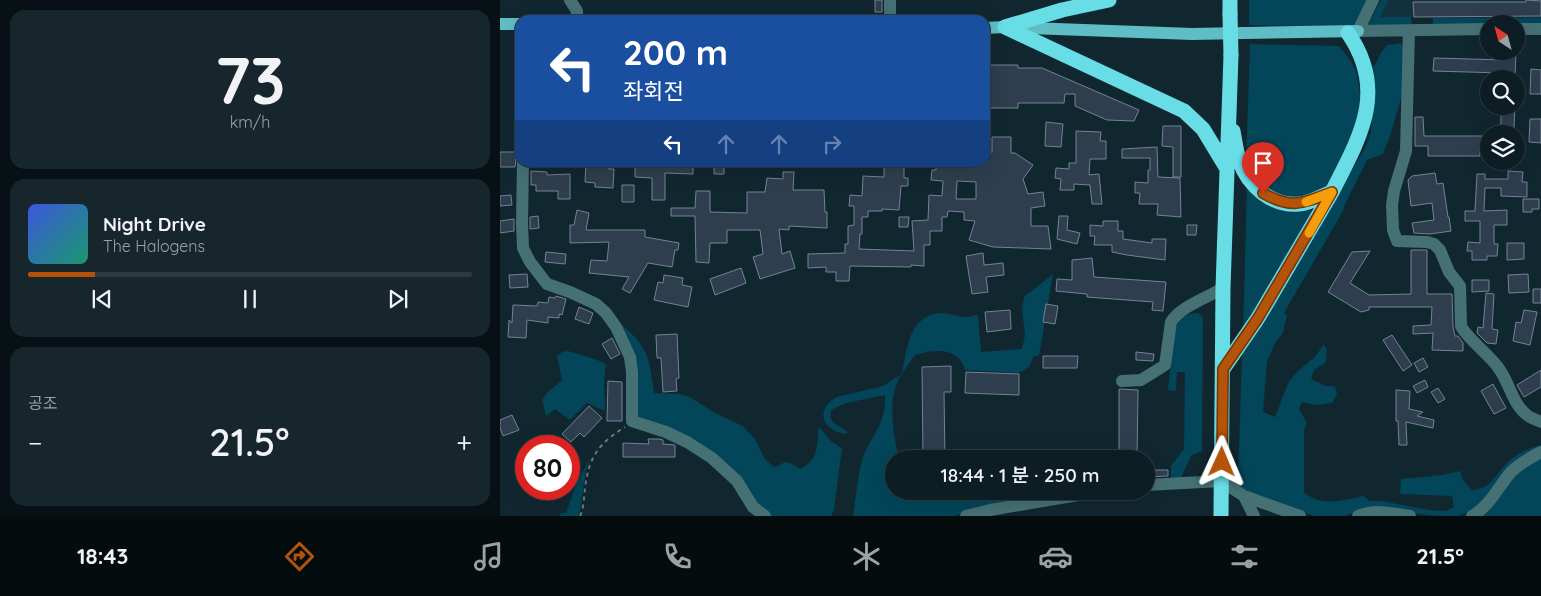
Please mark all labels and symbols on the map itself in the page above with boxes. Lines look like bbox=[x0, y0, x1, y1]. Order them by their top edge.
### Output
north arrow bbox=[1480, 15, 1525, 60]
pin bbox=[1242, 142, 1284, 193]
speed limit sign: 80 bbox=[515, 435, 580, 500]
position arrow bbox=[1195, 435, 1247, 487]

